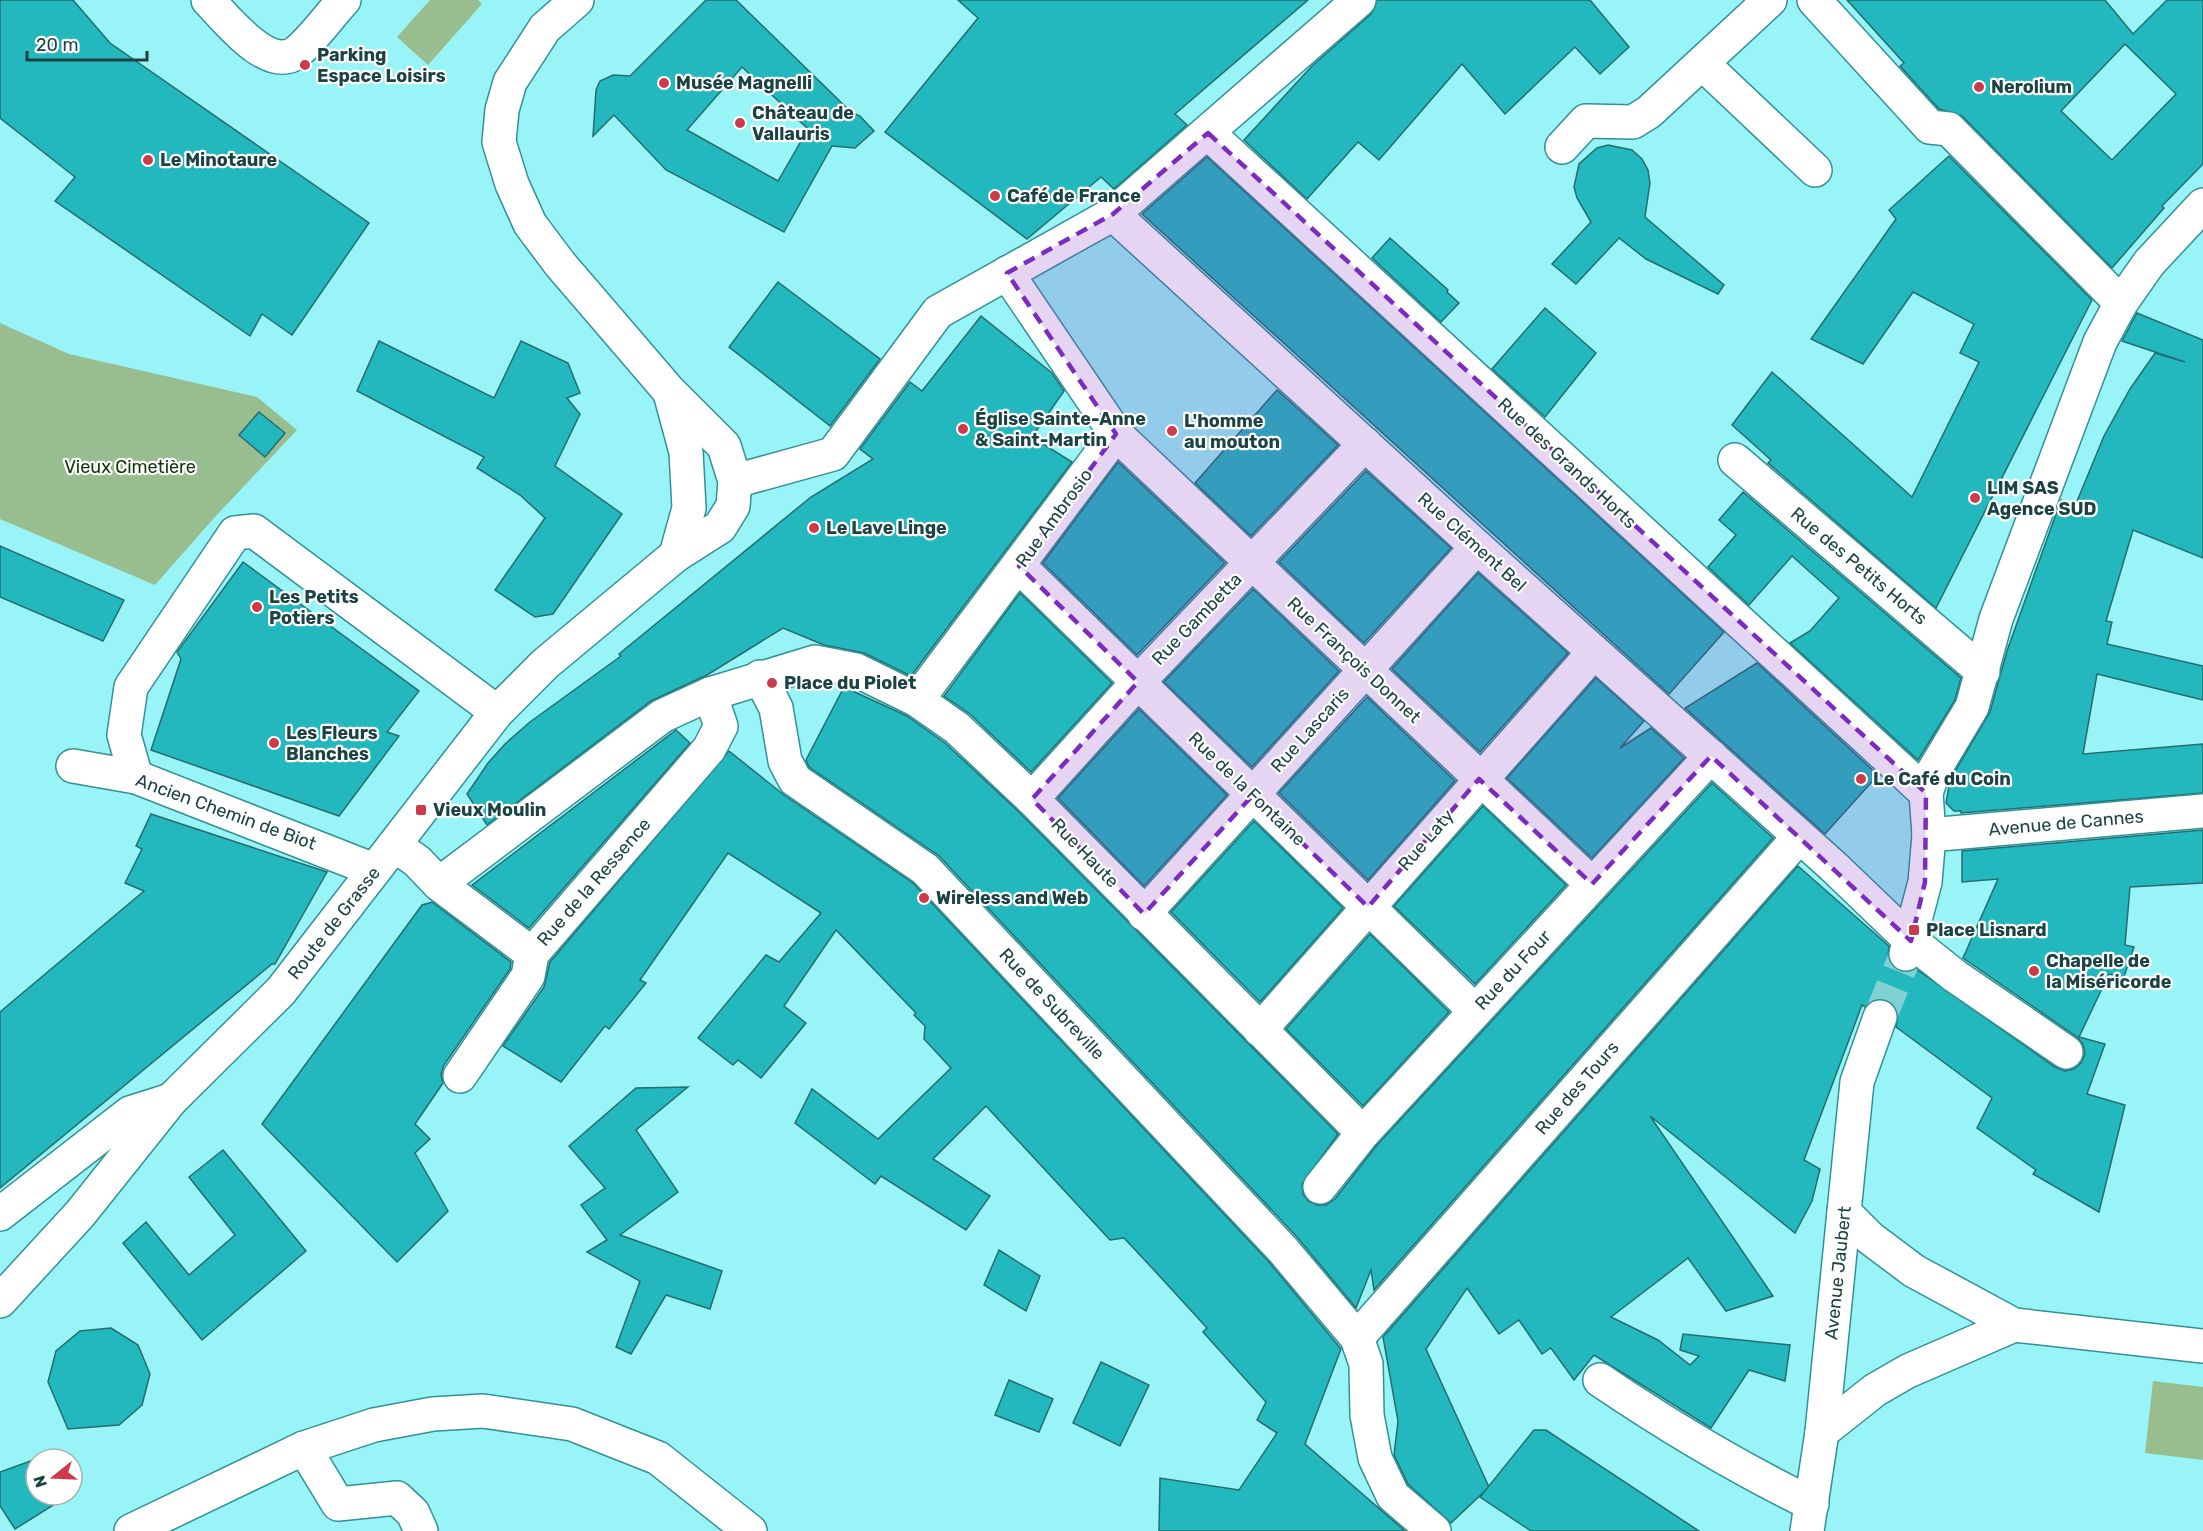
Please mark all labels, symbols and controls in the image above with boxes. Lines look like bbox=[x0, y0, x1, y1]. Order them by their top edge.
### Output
scale bar bbox=[27, 24, 147, 62]
text: 20 m bbox=[36, 34, 78, 56]
place label: Parking Espace Loisirs bbox=[317, 44, 446, 87]
marker: Parking Espace Loisirs bbox=[298, 58, 312, 72]
place label: Musée Magnelli bbox=[676, 72, 812, 94]
marker: Musée Magnelli bbox=[657, 76, 671, 90]
place label: Nerolium bbox=[1991, 76, 2072, 98]
marker: Nerolium bbox=[1972, 80, 1986, 94]
place label: Château de Vallauris bbox=[752, 102, 854, 145]
marker: Château de Vallauris bbox=[733, 116, 747, 130]
place label: Le Minotaure bbox=[160, 149, 277, 171]
marker: Le Minotaure bbox=[141, 153, 155, 167]
place label: Café de France bbox=[1007, 185, 1141, 207]
marker: Café de France bbox=[988, 189, 1002, 203]
street label: Rue des Grands Horts bbox=[1493, 393, 1641, 533]
place label: Église Sainte-Anne & Saint-Martin bbox=[975, 408, 1146, 451]
place label: L'homme au mouton bbox=[1184, 410, 1280, 453]
marker: Église Sainte-Anne & Saint-Martin bbox=[956, 422, 970, 436]
marker: L'homme au mouton bbox=[1165, 424, 1179, 438]
park label: Vieux Cimetière bbox=[64, 456, 196, 478]
street label: Rue Ambrosio bbox=[1011, 464, 1097, 572]
place label: LIM SAS Agence SUD bbox=[1987, 477, 2097, 520]
street label: Rue Clément Bel bbox=[1413, 488, 1531, 596]
marker: LIM SAS Agence SUD bbox=[1968, 491, 1982, 505]
street label: Rue des Petits Horts bbox=[1786, 503, 1932, 629]
place label: Le Lave Linge bbox=[826, 517, 947, 539]
marker: Le Lave Linge bbox=[807, 521, 821, 535]
street label: Rue Gambetta bbox=[1147, 568, 1247, 670]
place label: Les Petits Potiers bbox=[269, 586, 359, 629]
street label: Rue François Donnet bbox=[1283, 592, 1425, 728]
marker: Les Petits Potiers bbox=[250, 600, 264, 614]
place label: Place du Piolet bbox=[784, 672, 916, 694]
marker: Place du Piolet bbox=[765, 676, 779, 690]
street label: Rue Lascaris bbox=[1266, 683, 1354, 777]
place label: Les Fleurs Blanches bbox=[286, 722, 378, 765]
street label: Rue de la Fontaine bbox=[1184, 727, 1310, 851]
marker: Les Fleurs Blanches bbox=[267, 736, 281, 750]
place label: Le Café du Coin bbox=[1873, 768, 2011, 790]
street label: Ancien Chemin de Biot bbox=[133, 769, 319, 855]
marker: Le Café du Coin bbox=[1854, 772, 1868, 786]
place label: Vieux Moulin bbox=[433, 799, 546, 821]
marker: Vieux Moulin bbox=[414, 803, 428, 817]
street label: Rue Laty bbox=[1393, 805, 1459, 875]
street label: Avenue de Cannes bbox=[1988, 805, 2144, 841]
street label: Rue de la Ressence bbox=[533, 814, 655, 950]
street label: Rue Haute bbox=[1047, 814, 1123, 892]
street label: Route de Grasse bbox=[283, 862, 385, 984]
place label: Wireless and Web bbox=[936, 887, 1088, 909]
marker: Wireless and Web bbox=[917, 891, 931, 905]
place label: Place Lisnard bbox=[1926, 919, 2047, 941]
marker: Place Lisnard bbox=[1907, 923, 1921, 937]
street label: Rue du Four bbox=[1470, 925, 1556, 1015]
street label: Rue de Subreville bbox=[995, 944, 1109, 1064]
place label: Chapelle de la Miséricorde bbox=[2046, 950, 2172, 993]
marker: Chapelle de la Miséricorde bbox=[2027, 964, 2041, 978]
street label: Rue des Tours bbox=[1530, 1037, 1624, 1139]
street label: Avenue Jaubert bbox=[1820, 1205, 1856, 1341]
north arrow bbox=[24, 1447, 84, 1507]
text: N bbox=[29, 1473, 51, 1490]

